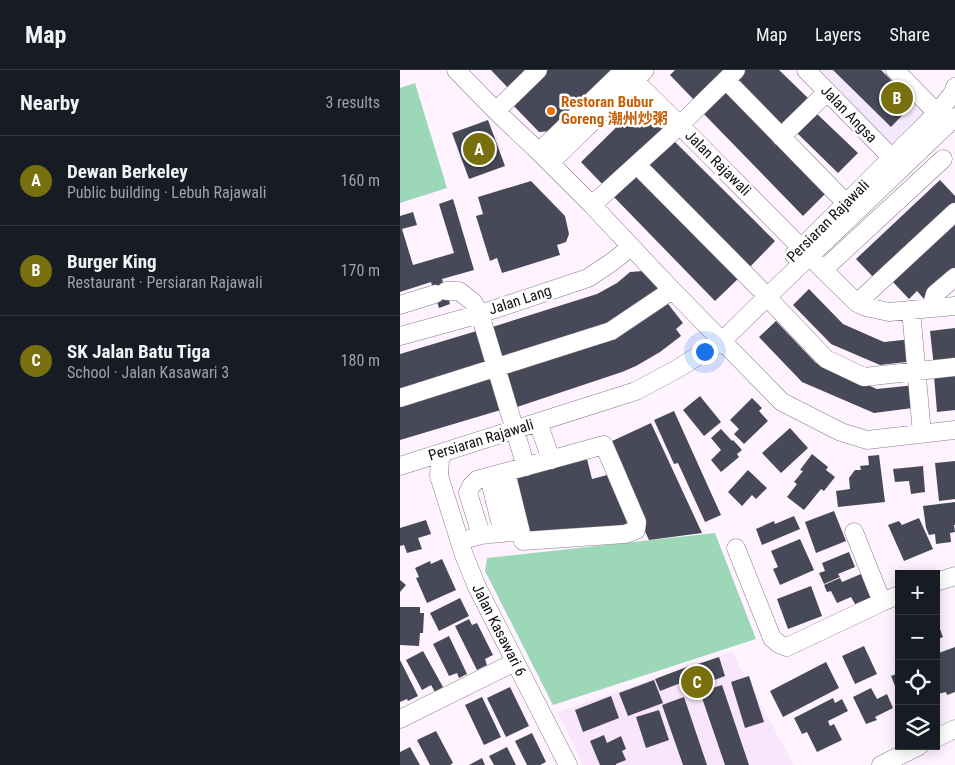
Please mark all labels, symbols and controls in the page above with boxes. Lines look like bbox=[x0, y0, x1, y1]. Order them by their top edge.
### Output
text: Map bbox=[25, 21, 66, 49]
text: Map bbox=[756, 24, 787, 45]
text: Layers bbox=[815, 24, 862, 45]
text: Share bbox=[890, 24, 930, 45]
pin: B bbox=[881, 79, 913, 117]
street label: Jalan Angsa bbox=[817, 81, 881, 147]
text: Nearby bbox=[20, 91, 79, 115]
text: 3 results bbox=[325, 93, 380, 112]
place label: Restoran Bubur Goreng 潮州炒粥 bbox=[561, 93, 668, 128]
marker: Restoran Bubur Goreng 潮州炒粥 bbox=[545, 105, 557, 117]
street label: Jalan Rajawali bbox=[681, 126, 755, 200]
pin: A bbox=[463, 130, 495, 168]
text: Dewan Berkeley bbox=[67, 160, 188, 183]
text: A bbox=[31, 171, 41, 190]
text: 160 m bbox=[341, 171, 380, 190]
street label: Persiaran Rajawali bbox=[783, 176, 873, 266]
text: Public building · Lebuh Rajawali bbox=[67, 183, 266, 202]
text: Burger King bbox=[67, 250, 157, 273]
text: B bbox=[32, 261, 40, 280]
text: 170 m bbox=[341, 261, 380, 280]
text: Restaurant · Persiaran Rajawali bbox=[67, 273, 263, 292]
street label: Jalan Lang bbox=[486, 281, 554, 319]
your location bbox=[692, 339, 718, 365]
text: SK Jalan Batu Tiga bbox=[67, 340, 210, 363]
text: C bbox=[31, 351, 41, 370]
text: 180 m bbox=[341, 351, 380, 370]
text: School · Jalan Kasawari 3 bbox=[67, 363, 229, 382]
street label: Persiaran Rajawali bbox=[426, 415, 536, 465]
map controls bbox=[895, 570, 940, 750]
button: + bbox=[895, 570, 940, 615]
street label: Jalan Kasawari 6 bbox=[468, 581, 530, 679]
button: − bbox=[895, 615, 940, 660]
button: locate bbox=[895, 660, 940, 705]
pin: C bbox=[681, 663, 713, 701]
button: layers bbox=[895, 705, 940, 750]

